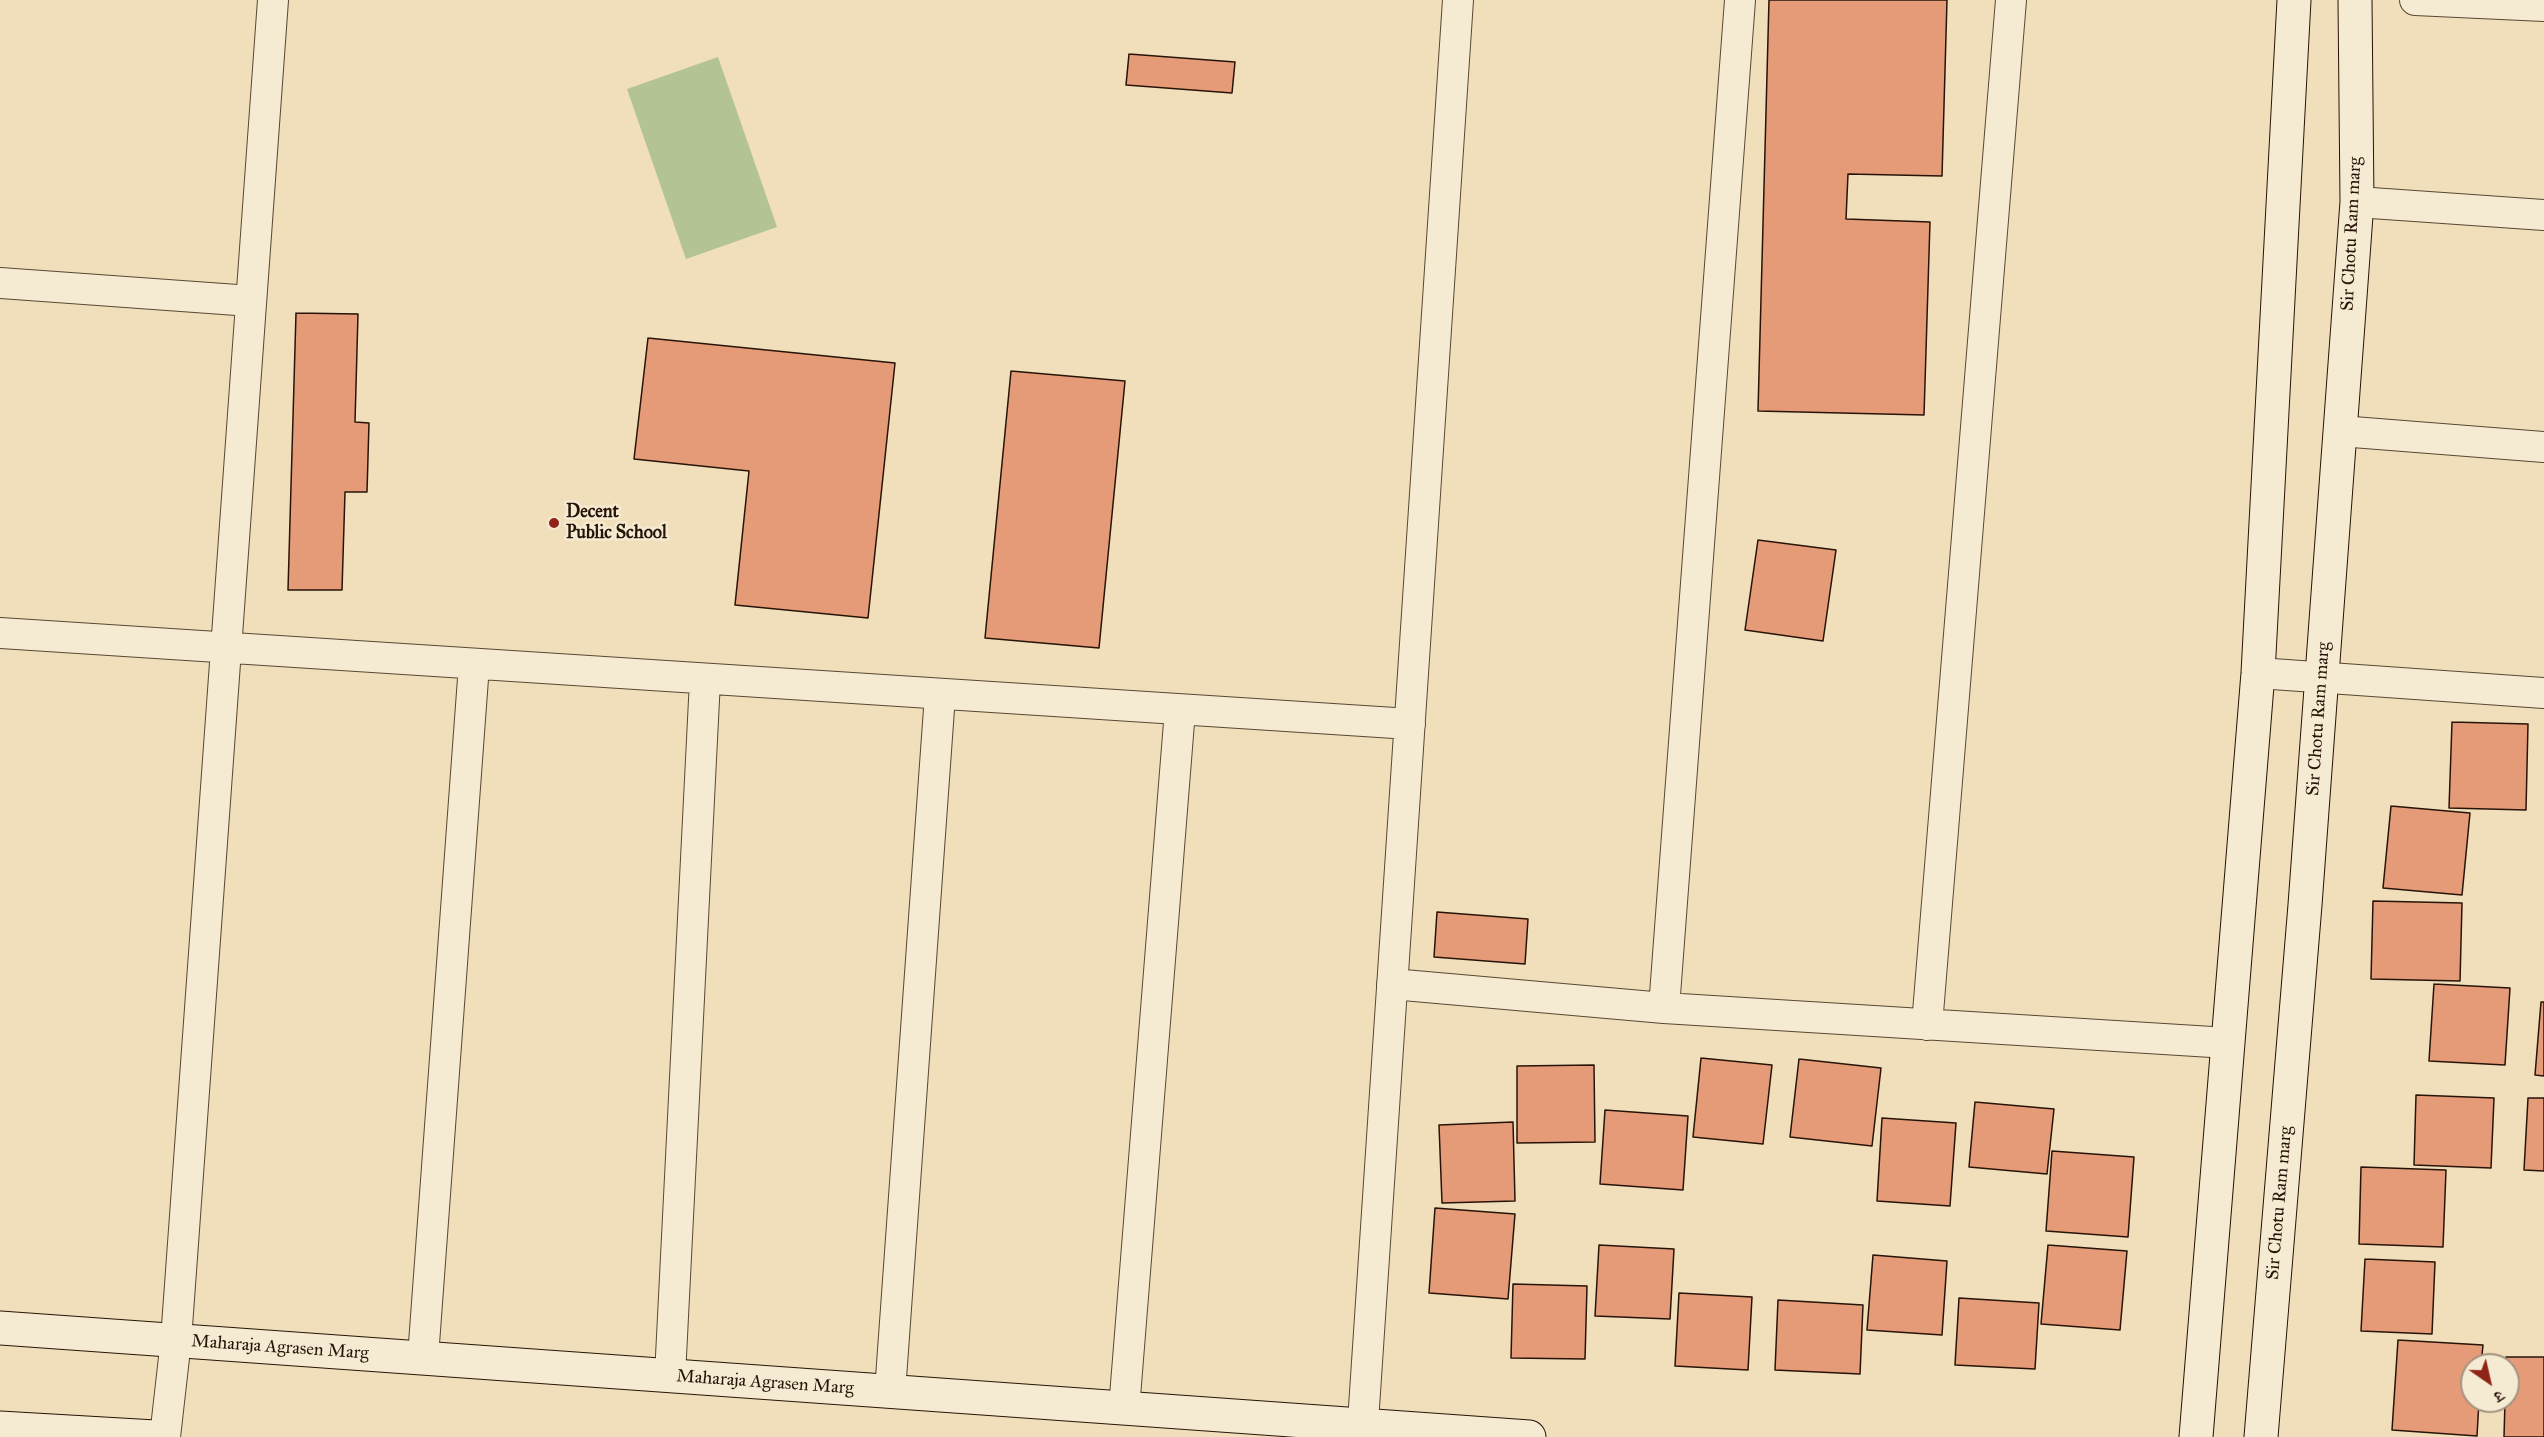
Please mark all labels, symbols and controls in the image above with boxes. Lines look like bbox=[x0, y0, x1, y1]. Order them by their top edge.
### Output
street label: Sir Chotu Ram marg bbox=[2337, 156, 2367, 312]
place label: Decent Public School bbox=[566, 502, 667, 544]
marker: Decent Public School bbox=[547, 516, 561, 530]
street label: Sir Chotu Ram marg bbox=[2303, 641, 2335, 797]
street label: Sir Chotu Ram marg bbox=[2263, 1125, 2297, 1281]
street label: Maharaja Agrasen Marg bbox=[191, 1331, 369, 1365]
north arrow bbox=[2460, 1353, 2520, 1413]
street label: Maharaja Agrasen Marg bbox=[676, 1366, 854, 1400]
text: उ bbox=[2491, 1387, 2508, 1407]

